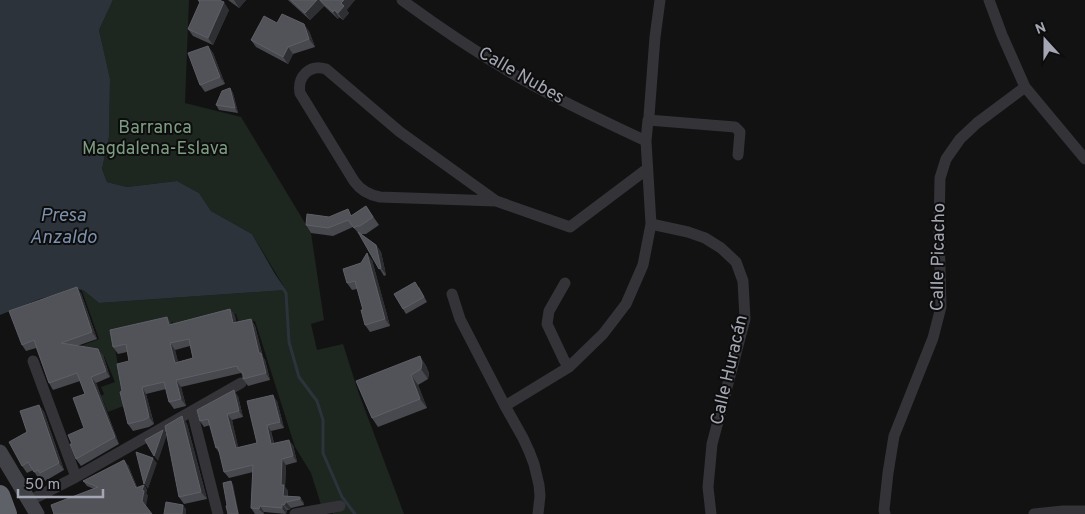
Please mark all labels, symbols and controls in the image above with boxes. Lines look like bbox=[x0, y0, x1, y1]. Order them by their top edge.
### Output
north arrow bbox=[1020, 15, 1070, 65]
text: N bbox=[1033, 20, 1049, 39]
street label: Calle Nubes bbox=[474, 42, 568, 110]
park label: Barranca Magdalena-Eslava bbox=[82, 117, 228, 161]
street label: Calle Picacho bbox=[927, 203, 951, 311]
water label: Presa Anzaldo bbox=[30, 204, 97, 250]
street label: Calle Huracán bbox=[706, 313, 754, 427]
scale bar bbox=[18, 466, 102, 498]
text: 50 m bbox=[25, 476, 60, 495]

